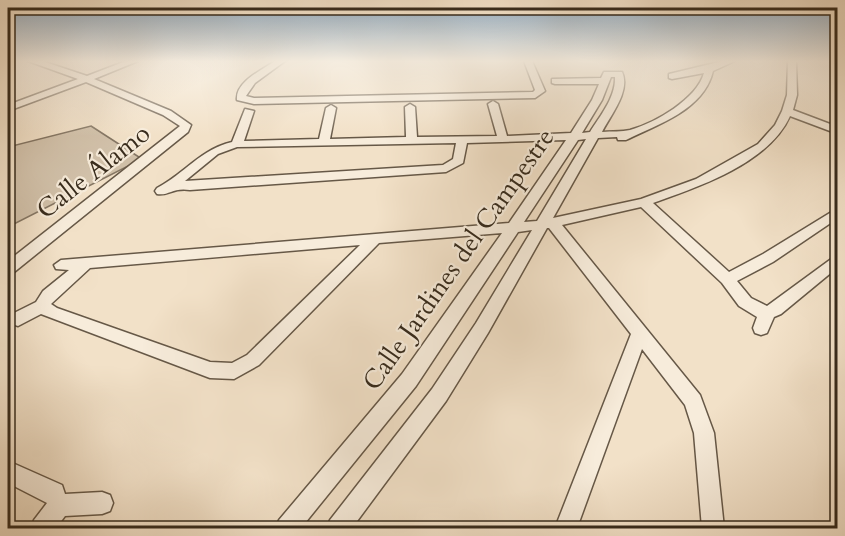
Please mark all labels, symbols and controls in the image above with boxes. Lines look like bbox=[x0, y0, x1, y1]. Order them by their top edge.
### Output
street label: Calle Álamo bbox=[29, 116, 157, 227]
street label: Calle Jardines del Campestre bbox=[355, 121, 562, 397]

